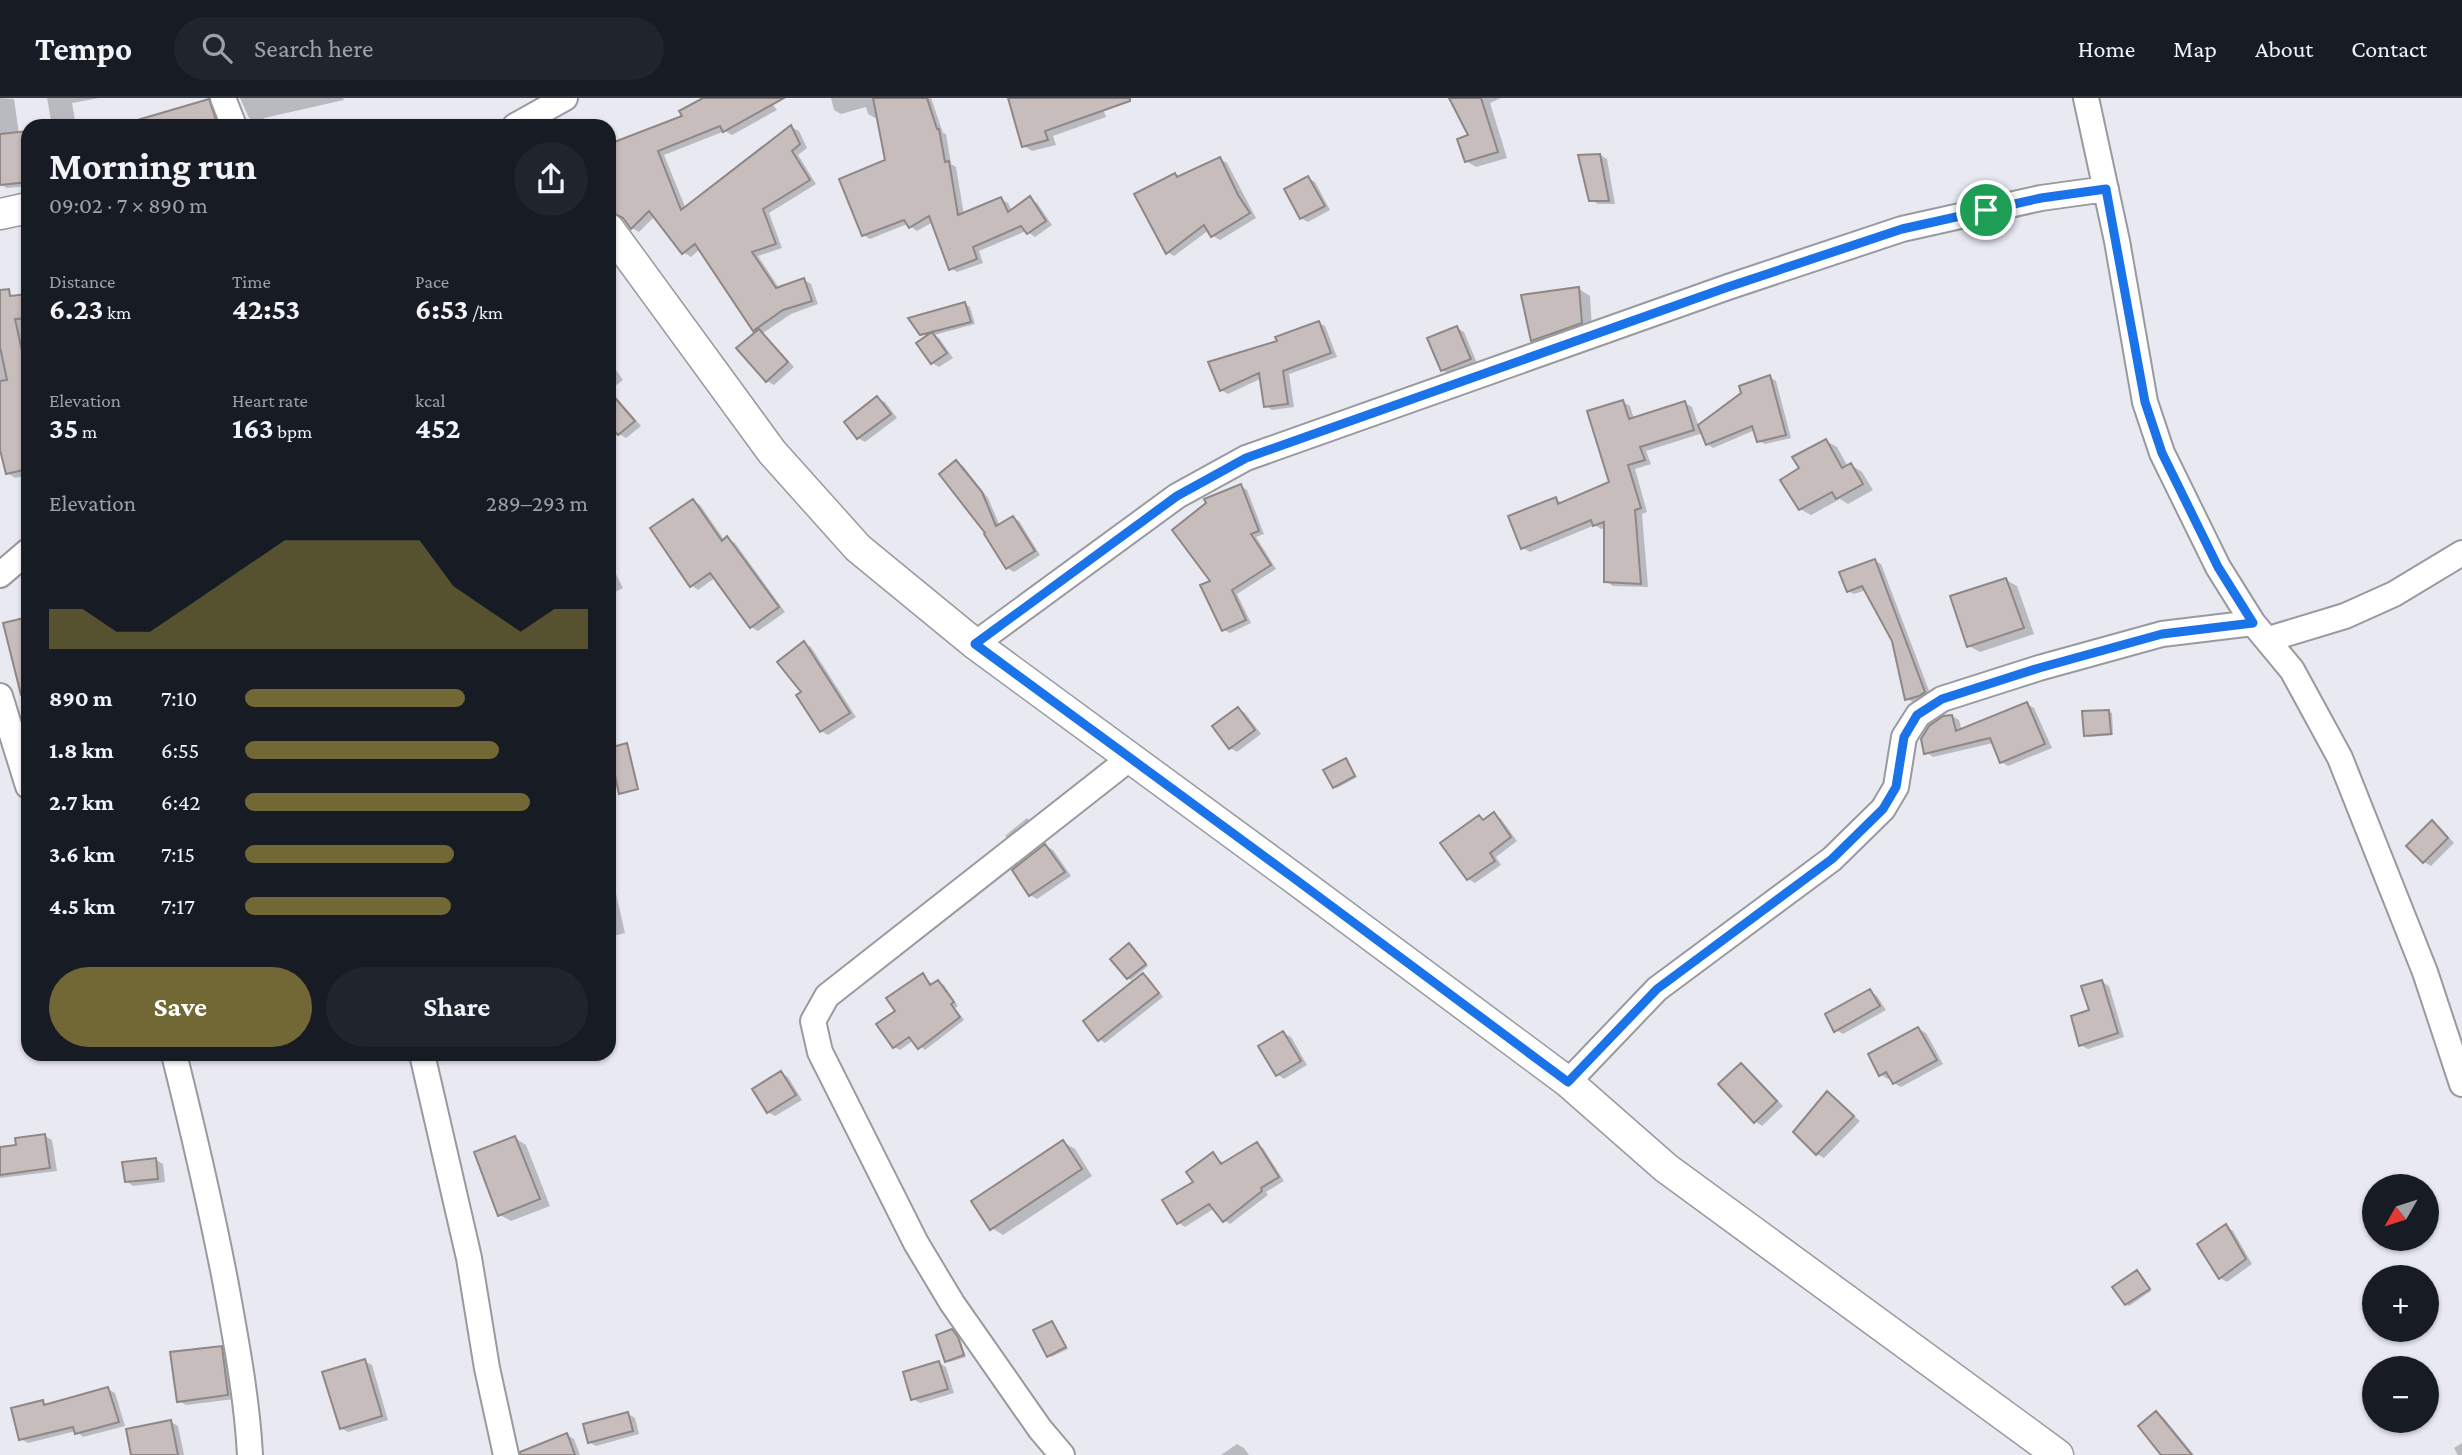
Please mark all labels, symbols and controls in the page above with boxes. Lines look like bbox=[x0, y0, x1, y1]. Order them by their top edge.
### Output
search box bbox=[174, 17, 664, 80]
icon: search bbox=[198, 29, 236, 67]
text: Tempo bbox=[35, 30, 132, 67]
text: Search here bbox=[254, 34, 373, 63]
text: Home bbox=[2078, 35, 2135, 62]
text: Map bbox=[2173, 35, 2217, 62]
text: About bbox=[2255, 35, 2313, 62]
text: Contact bbox=[2351, 35, 2427, 62]
button: share bbox=[514, 142, 588, 216]
text: Morning run bbox=[49, 145, 257, 187]
pin bbox=[1956, 180, 2016, 240]
icon: arrive bbox=[1967, 191, 2005, 229]
text: 09:02 · 7 × 890 m bbox=[49, 192, 208, 218]
text: Distance bbox=[49, 271, 115, 292]
text: Time bbox=[232, 271, 271, 292]
text: Pace bbox=[415, 271, 449, 292]
text: 6.23 bbox=[49, 292, 103, 325]
text: 42:53 bbox=[232, 292, 300, 325]
text: 6:53 bbox=[415, 292, 468, 325]
text: km bbox=[103, 302, 131, 323]
text: /km bbox=[468, 302, 503, 323]
text: Elevation bbox=[49, 390, 121, 411]
text: Heart rate bbox=[232, 390, 308, 411]
text: kcal bbox=[415, 390, 446, 411]
text: 35 bbox=[49, 411, 78, 444]
text: 163 bbox=[232, 411, 274, 444]
text: 452 bbox=[415, 411, 461, 444]
text: m bbox=[78, 421, 97, 442]
text: bpm bbox=[274, 421, 312, 442]
text: Elevation bbox=[49, 490, 136, 516]
text: 289–293 m bbox=[486, 490, 588, 516]
text: 890 m bbox=[49, 685, 113, 711]
text: 7:10 bbox=[161, 685, 197, 711]
text: 1.8 km bbox=[49, 737, 114, 763]
text: 6:55 bbox=[161, 737, 199, 763]
text: 2.7 km bbox=[49, 789, 114, 815]
text: 6:42 bbox=[161, 789, 200, 815]
text: 3.6 km bbox=[49, 841, 115, 867]
text: 7:15 bbox=[161, 841, 195, 867]
text: 4.5 km bbox=[49, 893, 115, 919]
text: 7:17 bbox=[161, 893, 195, 919]
button: Save bbox=[49, 967, 312, 1047]
button: Share bbox=[326, 967, 588, 1047]
north arrow bbox=[2362, 1174, 2440, 1251]
map controls bbox=[2362, 1174, 2439, 1433]
button: + bbox=[2362, 1265, 2439, 1342]
button: − bbox=[2362, 1356, 2439, 1433]

